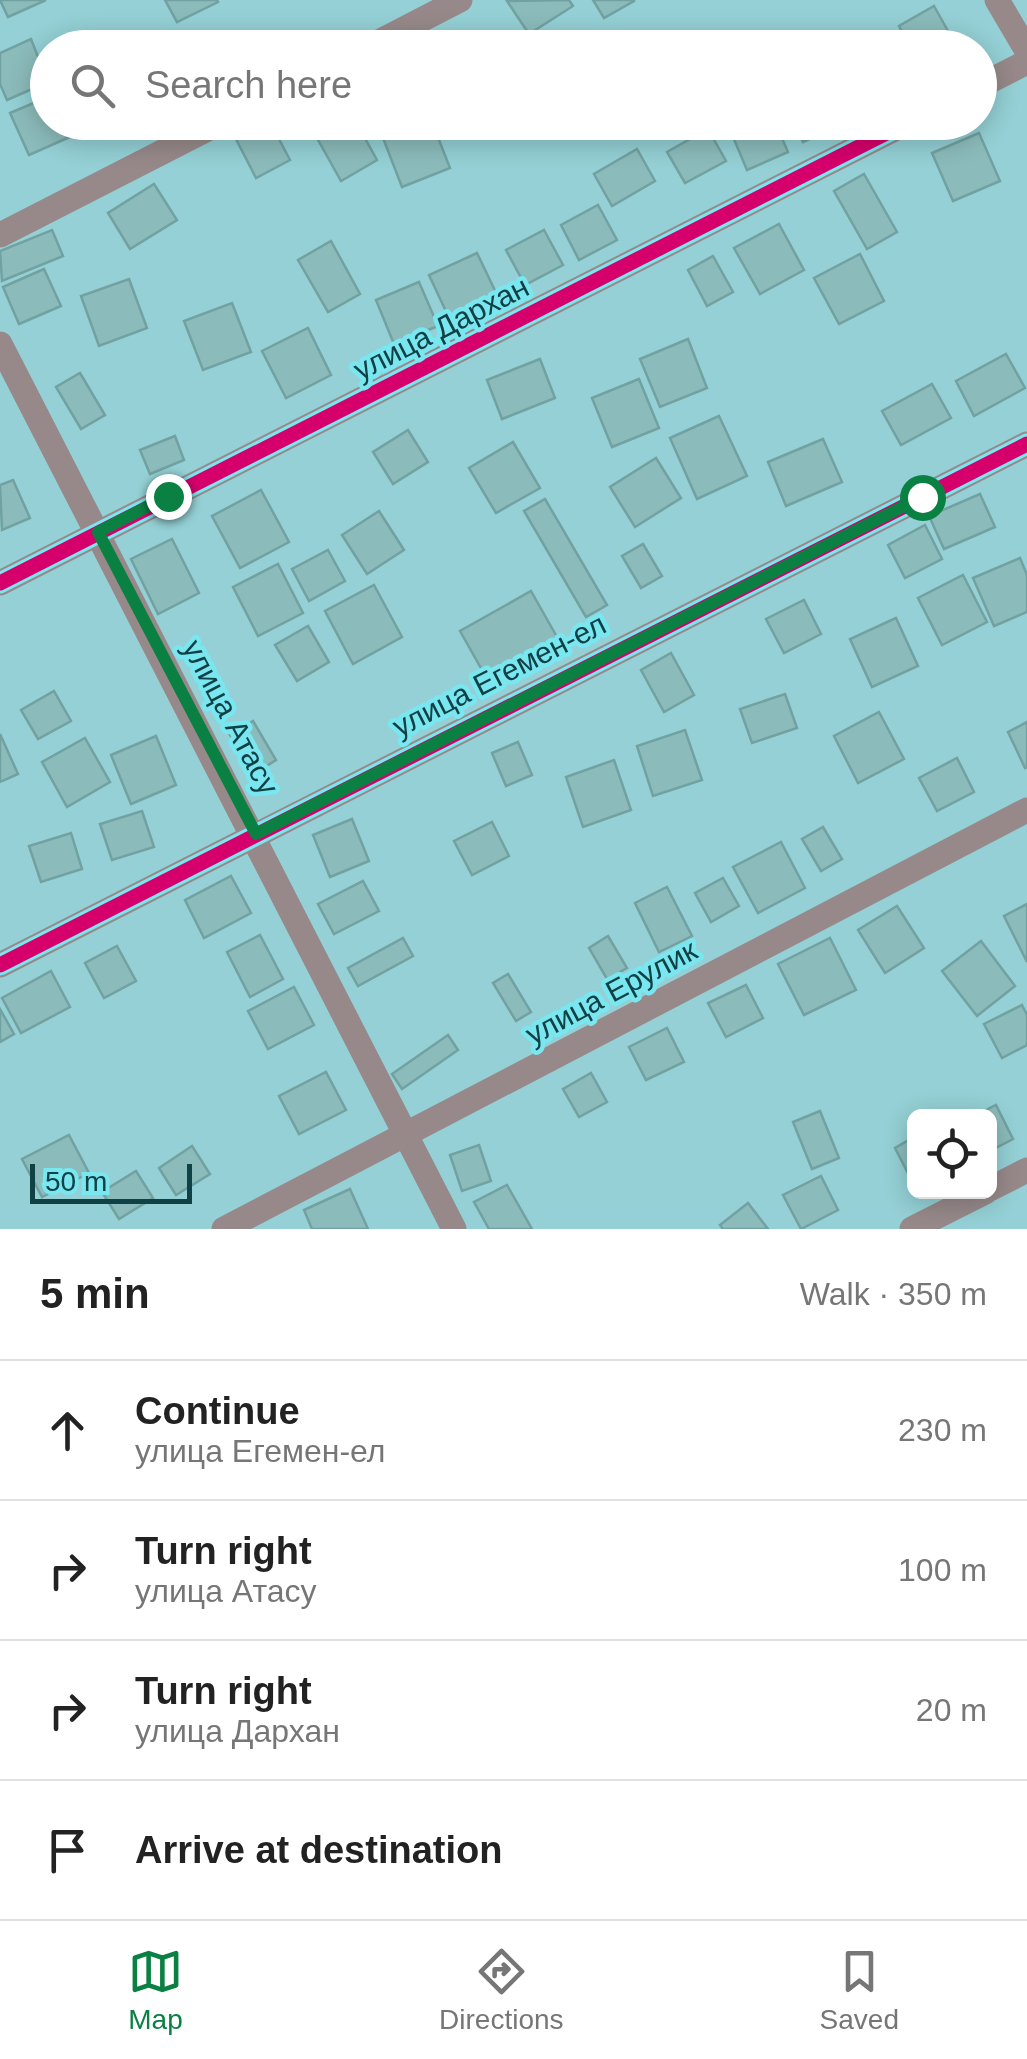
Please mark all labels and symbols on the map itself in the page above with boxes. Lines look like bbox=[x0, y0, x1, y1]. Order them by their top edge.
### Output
street label: улица Дархан bbox=[348, 270, 534, 386]
route end bbox=[146, 474, 192, 520]
route start bbox=[900, 475, 946, 521]
street label: улица Егемен-ел bbox=[387, 607, 611, 743]
street label: улица Атасу bbox=[176, 634, 286, 800]
street label: улица Ерулик bbox=[520, 933, 703, 1051]
scale bar bbox=[30, 1159, 192, 1204]

